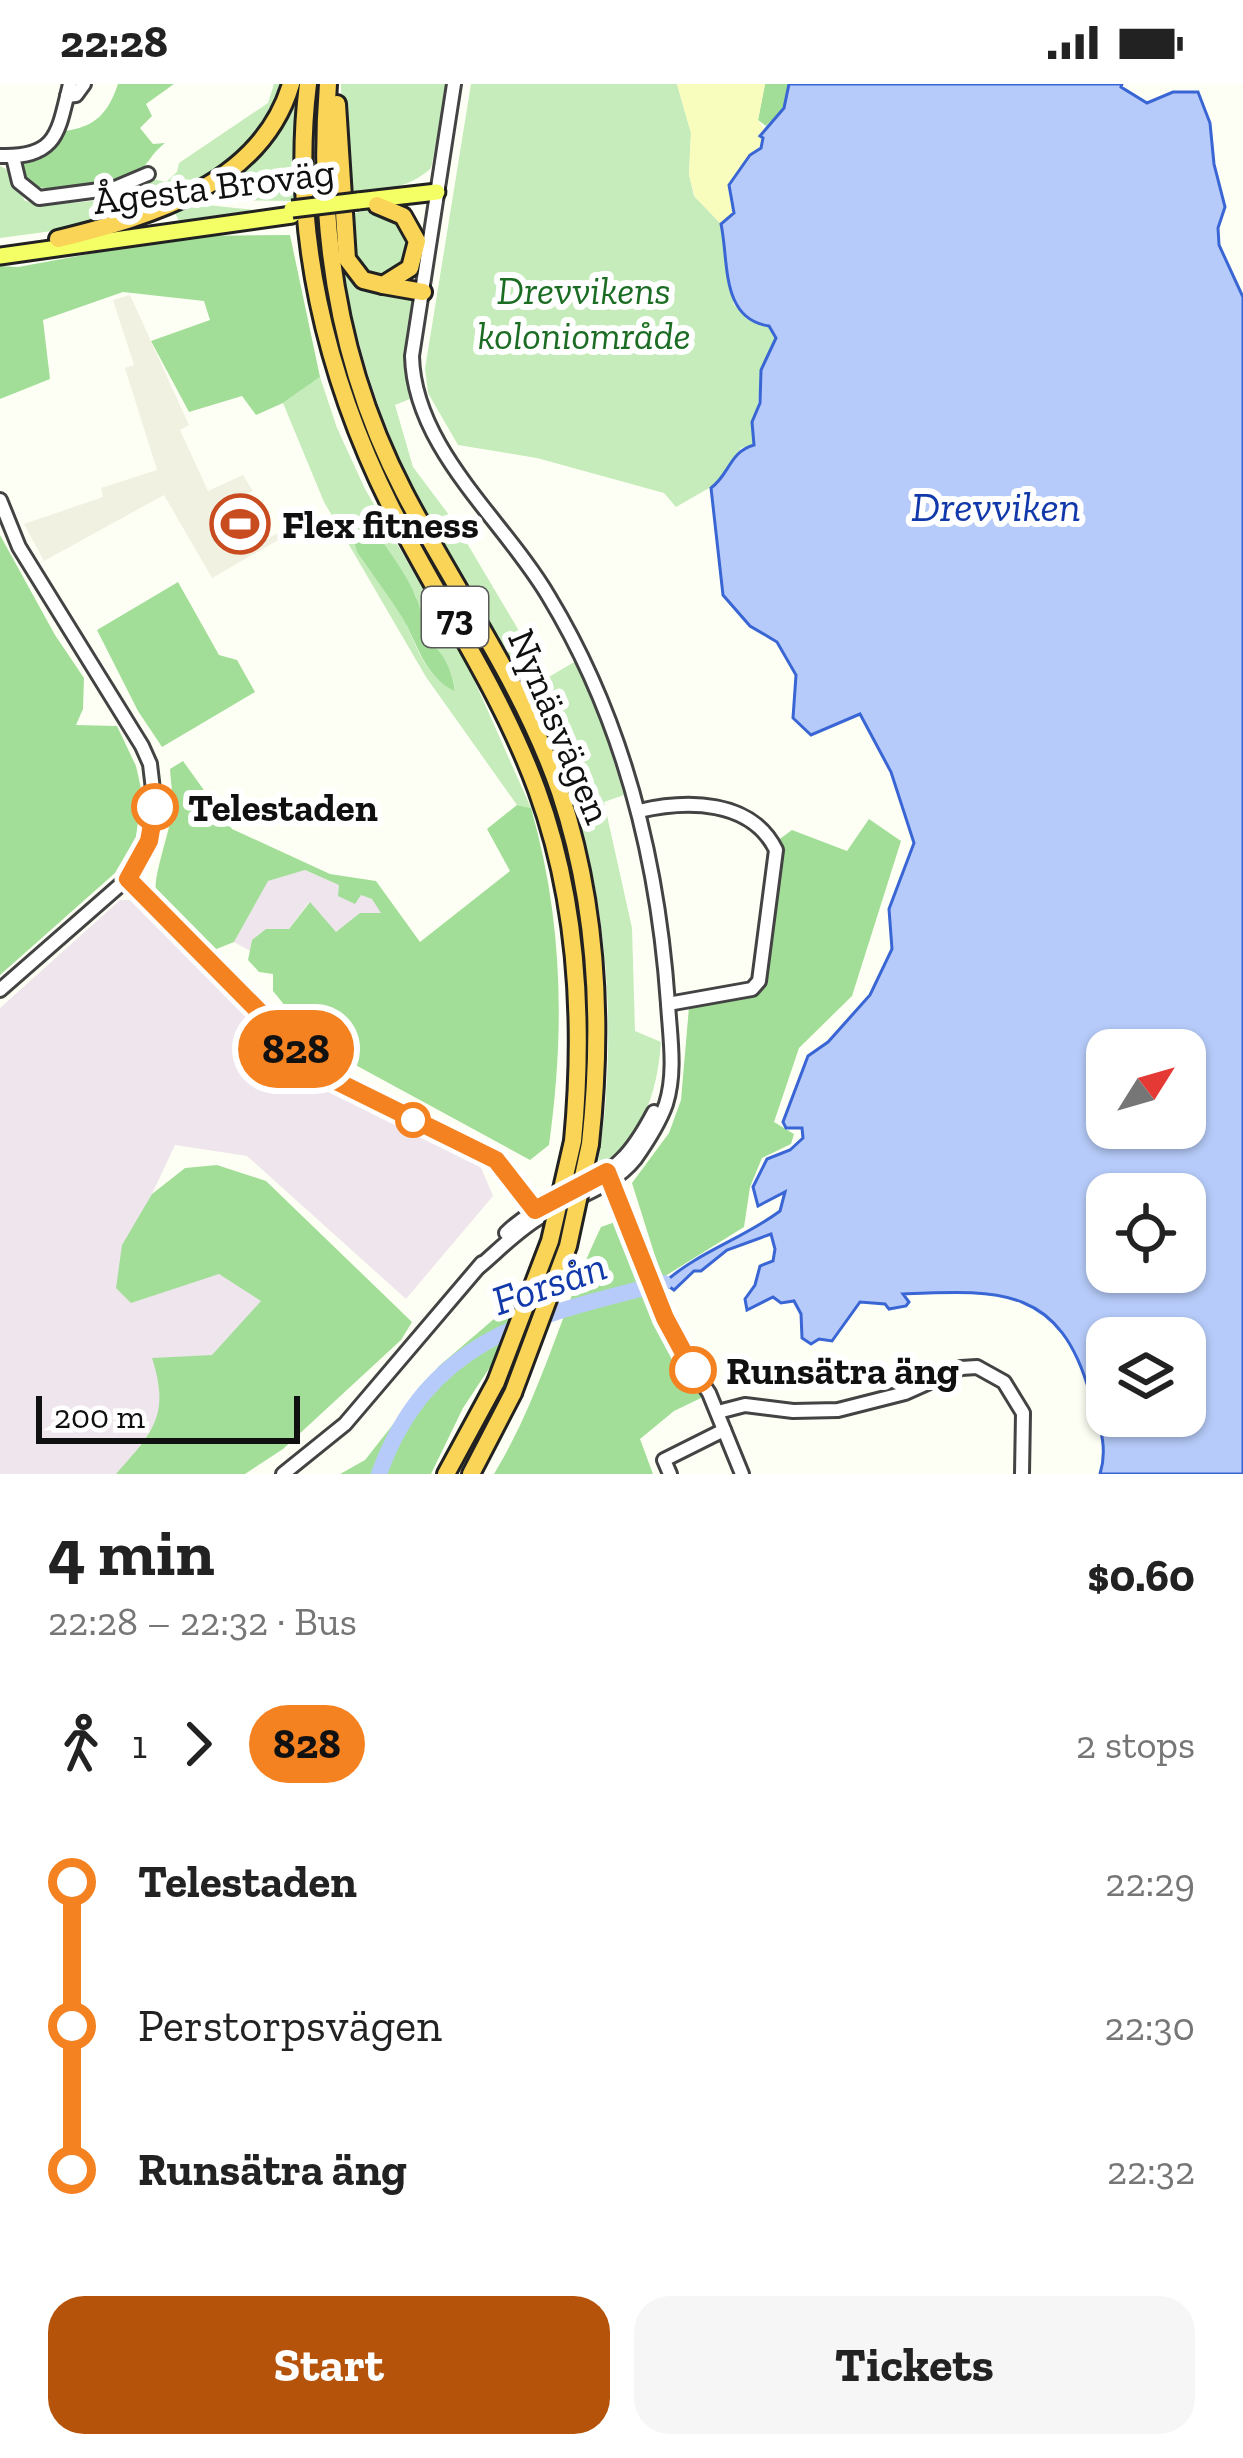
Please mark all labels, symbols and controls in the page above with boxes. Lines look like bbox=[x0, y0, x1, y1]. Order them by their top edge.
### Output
text: 22:28 bbox=[60, 15, 168, 69]
street label: Ågesta Broväg bbox=[91, 148, 337, 224]
park label: Drevvikens koloniområde bbox=[477, 267, 691, 359]
water label: Drevviken bbox=[911, 481, 1081, 532]
sports icon: Flex fitness bbox=[209, 493, 271, 555]
place label: Flex fitness bbox=[282, 501, 479, 548]
road number: 73 bbox=[422, 587, 488, 647]
street label: Nynäsvägen bbox=[498, 622, 622, 830]
place label: Telestaden bbox=[188, 784, 378, 831]
marker: Telestaden bbox=[133, 785, 177, 829]
line badge: 828 bbox=[227, 1010, 365, 1088]
text: 828 bbox=[262, 1023, 330, 1074]
north arrow bbox=[1086, 1029, 1206, 1149]
map controls bbox=[1086, 1029, 1206, 1437]
unlabelled marker bbox=[397, 1104, 429, 1136]
button: locate bbox=[1086, 1173, 1206, 1293]
water label: Forsån bbox=[485, 1240, 613, 1326]
button: layers bbox=[1086, 1317, 1206, 1437]
place label: Runsätra äng bbox=[726, 1347, 959, 1394]
marker: Runsätra äng bbox=[671, 1348, 715, 1392]
scale bar bbox=[36, 1390, 300, 1443]
text: 200 m bbox=[54, 1397, 145, 1436]
text: 4 min bbox=[48, 1513, 215, 1592]
text: $0.60 bbox=[1087, 1549, 1195, 1603]
text: 22:28 – 22:32 · Bus bbox=[48, 1598, 357, 1645]
icon: walk bbox=[48, 1711, 114, 1777]
icon: forward bbox=[165, 1711, 231, 1777]
text: 828 bbox=[273, 1718, 341, 1769]
text: 1 bbox=[132, 1721, 147, 1768]
text: 2 stops bbox=[1076, 1721, 1195, 1768]
text: Telestaden bbox=[138, 1855, 357, 1909]
text: 22:29 bbox=[1105, 1859, 1195, 1906]
text: Perstorpsvägen bbox=[138, 1999, 442, 2053]
text: 22:30 bbox=[1105, 2003, 1195, 2050]
text: Runsätra äng bbox=[138, 2143, 407, 2197]
text: 22:32 bbox=[1107, 2147, 1195, 2194]
button: Start bbox=[48, 2296, 610, 2434]
button: Tickets bbox=[634, 2296, 1195, 2434]

